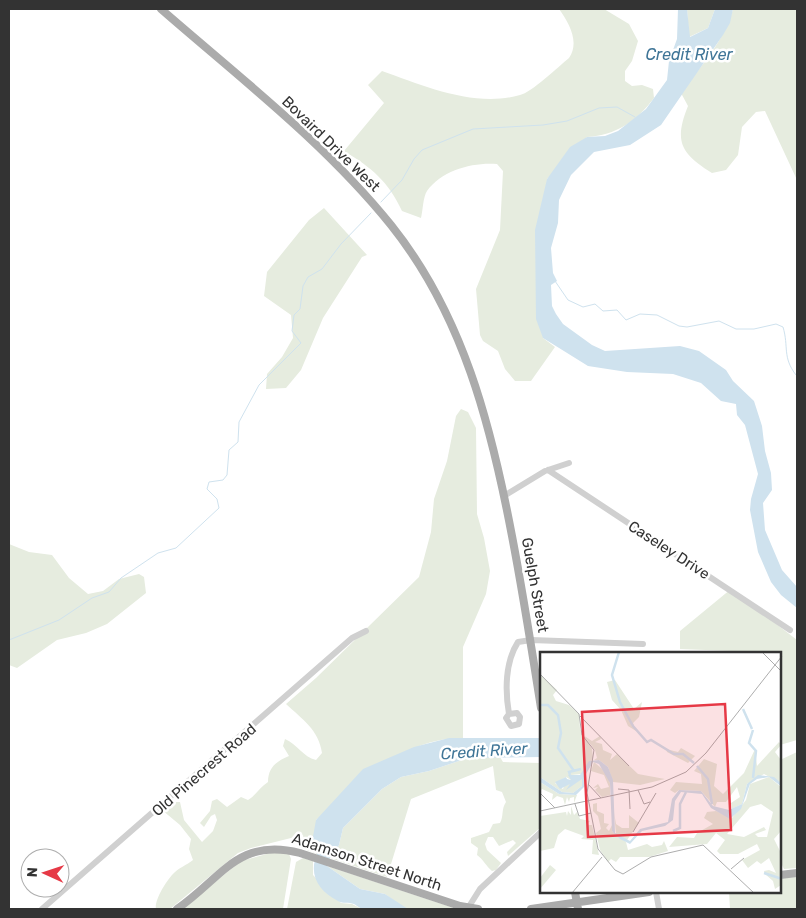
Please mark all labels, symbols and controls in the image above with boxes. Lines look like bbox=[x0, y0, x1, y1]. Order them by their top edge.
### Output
water label: Credit River bbox=[645, 45, 733, 64]
street label: Bovaird Drive West bbox=[278, 93, 384, 196]
street label: Caseley Drive bbox=[625, 517, 713, 583]
street label: Guelph Street bbox=[518, 536, 552, 634]
inset map bbox=[540, 652, 781, 893]
street label: Old Pinecrest Road bbox=[148, 720, 260, 820]
water label: Credit River bbox=[440, 738, 529, 764]
street label: Adamson Street North bbox=[290, 829, 444, 895]
north arrow bbox=[20, 848, 70, 898]
text: N bbox=[24, 867, 41, 878]

